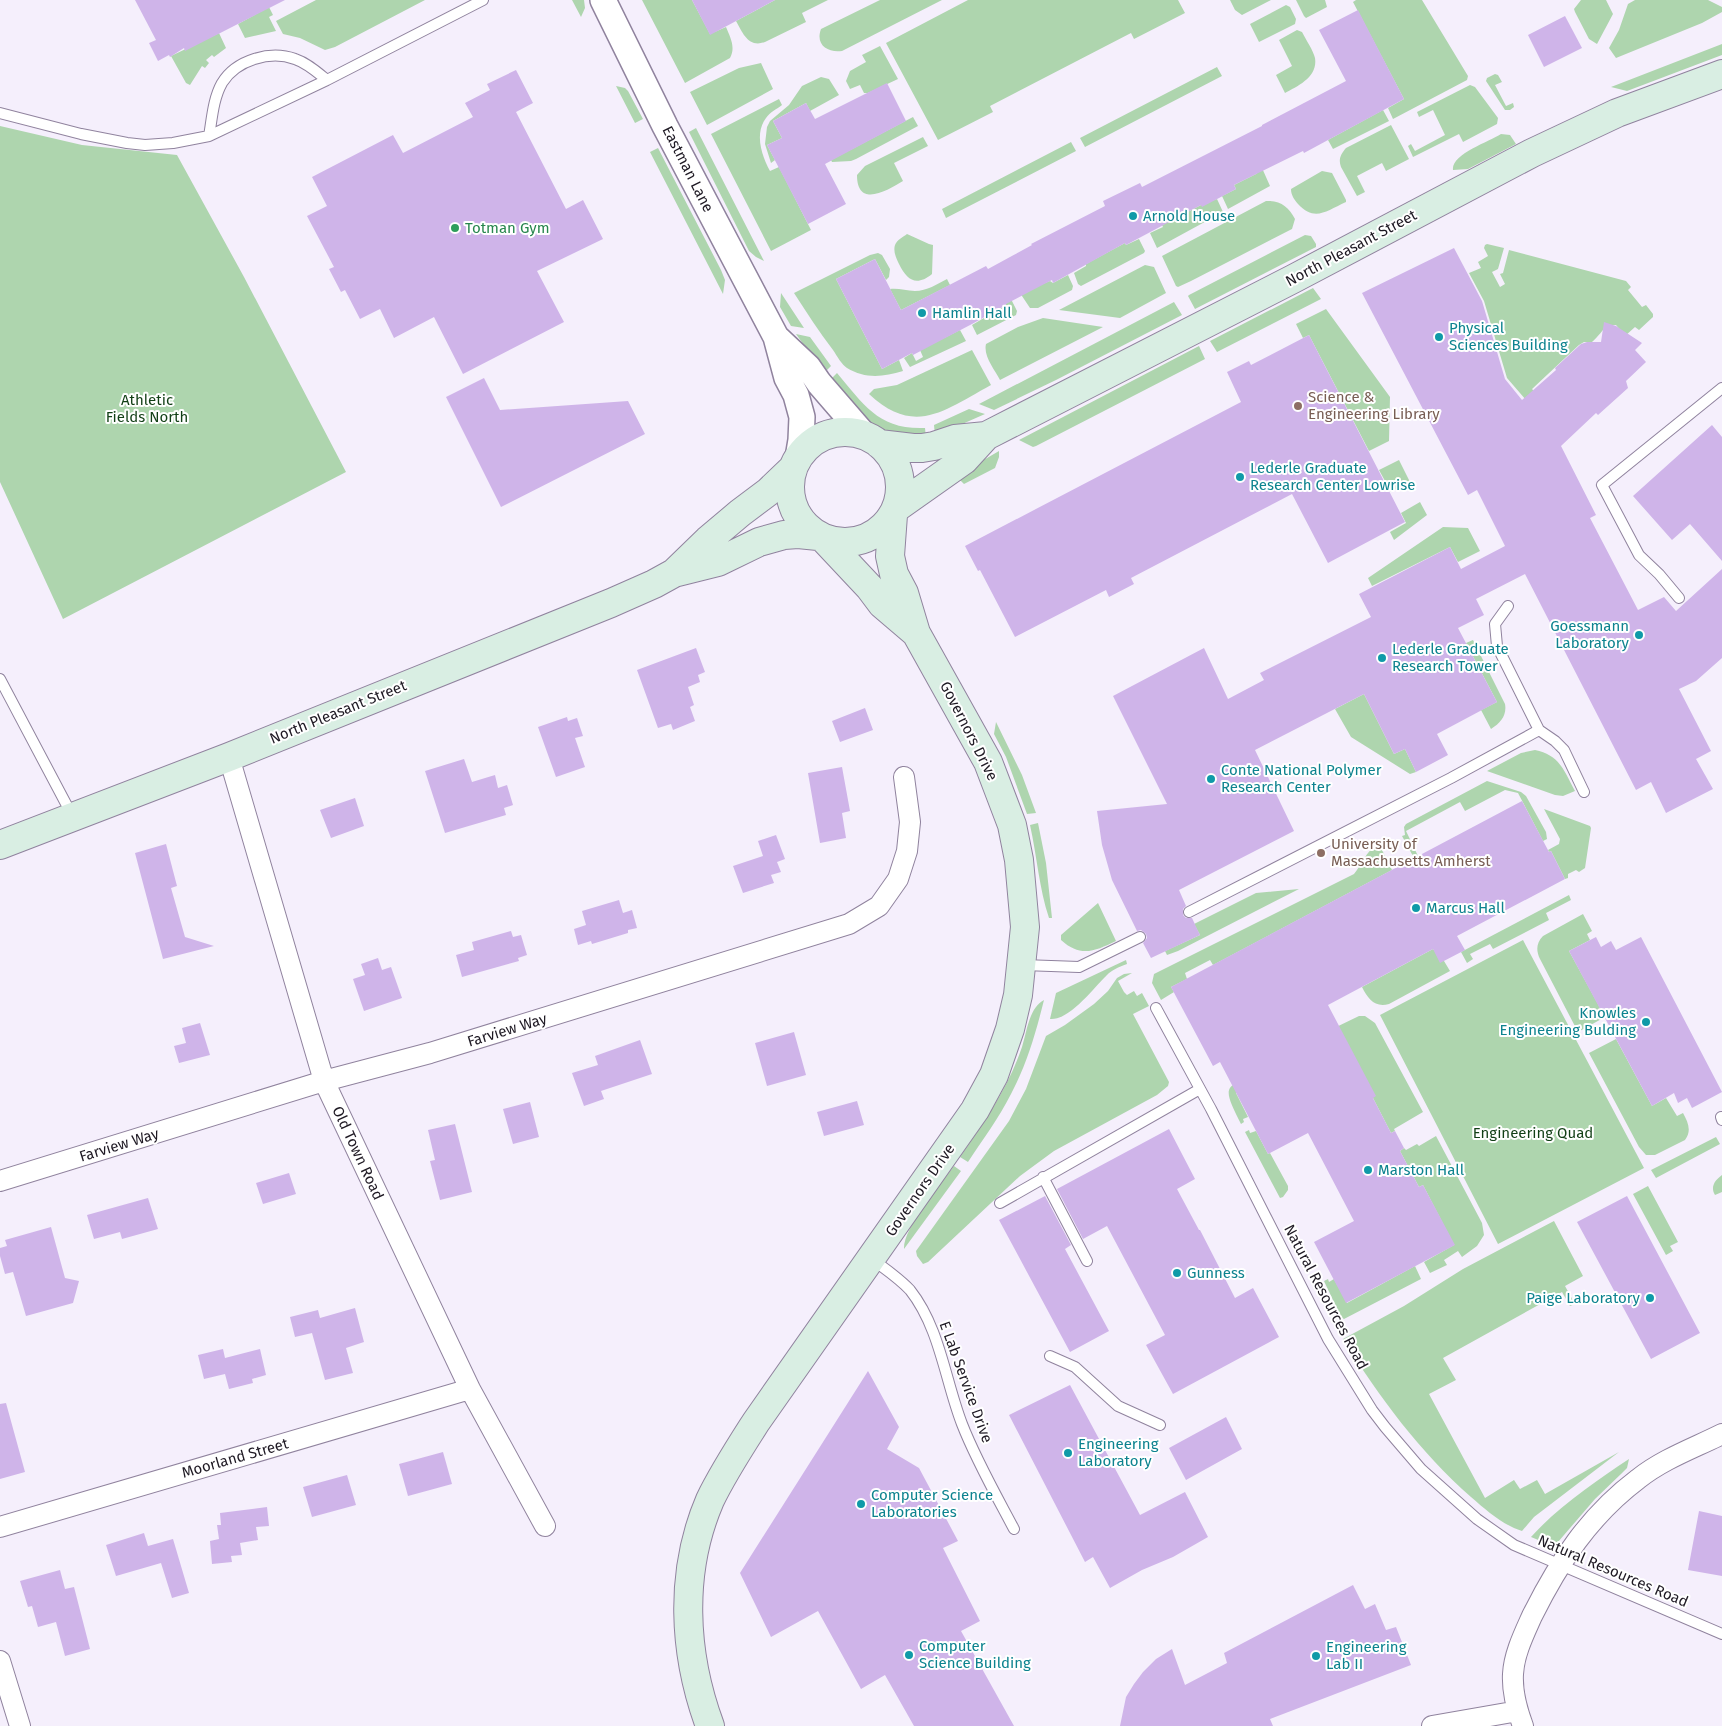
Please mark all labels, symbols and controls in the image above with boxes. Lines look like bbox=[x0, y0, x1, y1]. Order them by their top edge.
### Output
street label: Eastman Lane bbox=[659, 123, 717, 215]
street label: North Pleasant Street bbox=[1282, 206, 1420, 290]
place label: Arnold House bbox=[1143, 207, 1235, 225]
marker: Arnold House bbox=[1127, 210, 1139, 222]
place label: Totman Gym bbox=[465, 219, 550, 237]
marker: Totman Gym bbox=[449, 222, 461, 234]
place label: Hamlin Hall bbox=[932, 304, 1012, 322]
marker: Hamlin Hall bbox=[916, 307, 928, 319]
place label: Physical Sciences Building bbox=[1449, 319, 1568, 354]
marker: Physical Sciences Building bbox=[1433, 331, 1445, 343]
place label: Science & Engineering Library bbox=[1308, 388, 1440, 423]
park label: Athletic Fields North bbox=[106, 391, 188, 426]
marker: Science & Engineering Library bbox=[1292, 400, 1304, 412]
place label: Lederle Graduate Research Center Lowrise bbox=[1250, 459, 1416, 494]
marker: Lederle Graduate Research Center Lowrise bbox=[1234, 471, 1246, 483]
place label: Goessmann Laboratory bbox=[1550, 617, 1630, 652]
marker: Goessmann Laboratory bbox=[1633, 629, 1645, 641]
place label: Lederle Graduate Research Tower bbox=[1392, 640, 1509, 675]
marker: Lederle Graduate Research Tower bbox=[1376, 652, 1388, 664]
street label: North Pleasant Street bbox=[267, 676, 409, 748]
street label: Governors Drive bbox=[936, 678, 1002, 784]
place label: Conte National Polymer Research Center bbox=[1221, 761, 1382, 796]
marker: Conte National Polymer Research Center bbox=[1205, 773, 1217, 785]
place label: University of Massachusetts Amherst bbox=[1331, 835, 1491, 870]
marker: University of Massachusetts Amherst bbox=[1315, 847, 1327, 859]
place label: Marcus Hall bbox=[1426, 899, 1506, 917]
marker: Marcus Hall bbox=[1410, 902, 1422, 914]
place label: Knowles Engineering Bulding bbox=[1500, 1004, 1636, 1039]
street label: Farview Way bbox=[465, 1009, 550, 1051]
marker: Knowles Engineering Bulding bbox=[1640, 1016, 1652, 1028]
street label: Old Town Road bbox=[328, 1103, 388, 1203]
street label: Farview Way bbox=[77, 1124, 162, 1166]
park label: Engineering Quad bbox=[1473, 1124, 1593, 1142]
street label: Governors Drive bbox=[881, 1140, 959, 1240]
place label: Marston Hall bbox=[1378, 1161, 1465, 1179]
marker: Marston Hall bbox=[1362, 1164, 1374, 1176]
street label: Natural Resources Road bbox=[1280, 1221, 1372, 1373]
place label: Gunness bbox=[1187, 1264, 1245, 1282]
marker: Gunness bbox=[1171, 1267, 1183, 1279]
place label: Paige Laboratory bbox=[1526, 1289, 1641, 1307]
marker: Paige Laboratory bbox=[1644, 1292, 1656, 1304]
street label: E Lab Service Drive bbox=[936, 1319, 996, 1445]
street label: Moorland Street bbox=[180, 1434, 291, 1482]
place label: Engineering Laboratory bbox=[1078, 1435, 1159, 1470]
marker: Engineering Laboratory bbox=[1062, 1447, 1074, 1459]
place label: Computer Science Laboratories bbox=[871, 1486, 993, 1521]
marker: Computer Science Laboratories bbox=[855, 1498, 867, 1510]
street label: Natural Resources Road bbox=[1535, 1531, 1691, 1611]
place label: Computer Science Building bbox=[919, 1637, 1031, 1672]
place label: Engineering Lab II bbox=[1326, 1638, 1407, 1673]
marker: Computer Science Building bbox=[903, 1649, 915, 1661]
marker: Engineering Lab II bbox=[1310, 1650, 1322, 1662]

